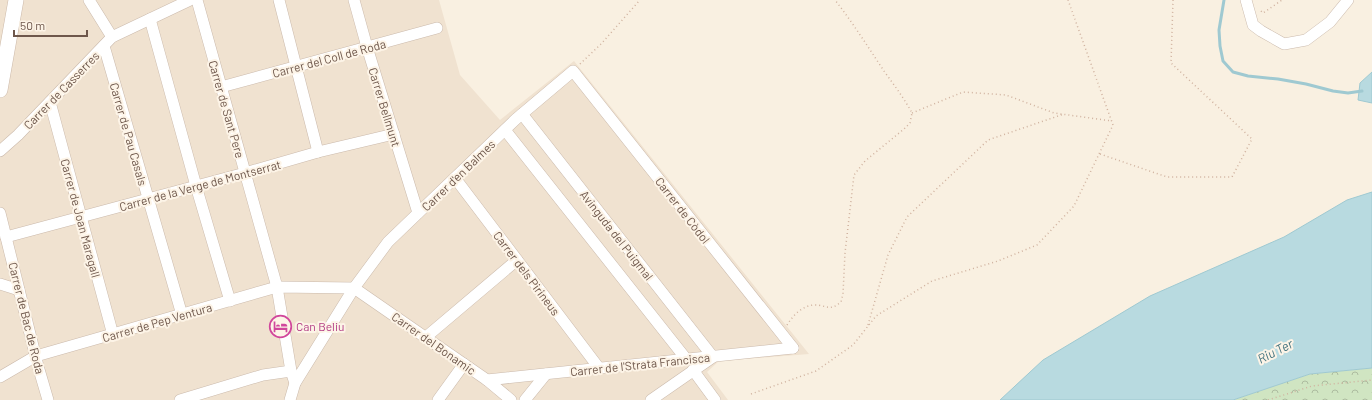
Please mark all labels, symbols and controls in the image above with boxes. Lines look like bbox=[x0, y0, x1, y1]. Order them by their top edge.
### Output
scale bar bbox=[14, 12, 87, 38]
text: 50 m bbox=[20, 18, 45, 32]
street label: Carrer del Coll de Roda bbox=[271, 36, 387, 80]
street label: Carrer de Casserres bbox=[20, 48, 102, 132]
street label: Carrer de Sant Pere bbox=[206, 59, 248, 159]
street label: Carrer Bellmunt bbox=[366, 66, 404, 148]
street label: Carrer de Pau Casals bbox=[108, 81, 150, 187]
street label: Carrer d'en Balmes bbox=[419, 136, 498, 213]
street label: Carrer de Joan Maragall bbox=[58, 157, 104, 279]
street label: Carrer de la Verge de Montserrat bbox=[118, 157, 282, 213]
street label: Carrer de Còdol bbox=[653, 174, 713, 246]
street label: Avinguda del Puigmal bbox=[578, 187, 656, 283]
street label: Carrer dels Pirineus bbox=[491, 228, 563, 318]
street label: Carrer de Bac de Roda bbox=[6, 261, 48, 375]
street label: Carrer de Pep Ventura bbox=[101, 300, 213, 344]
street label: Carrer del Bonamic bbox=[389, 309, 479, 377]
hotel icon: Can Beliu bbox=[267, 313, 293, 339]
place label: Can Beliu bbox=[296, 319, 344, 333]
water label: Riu Ter bbox=[1255, 335, 1296, 367]
street label: Carrer de l'Strata Francisca bbox=[569, 350, 711, 378]

